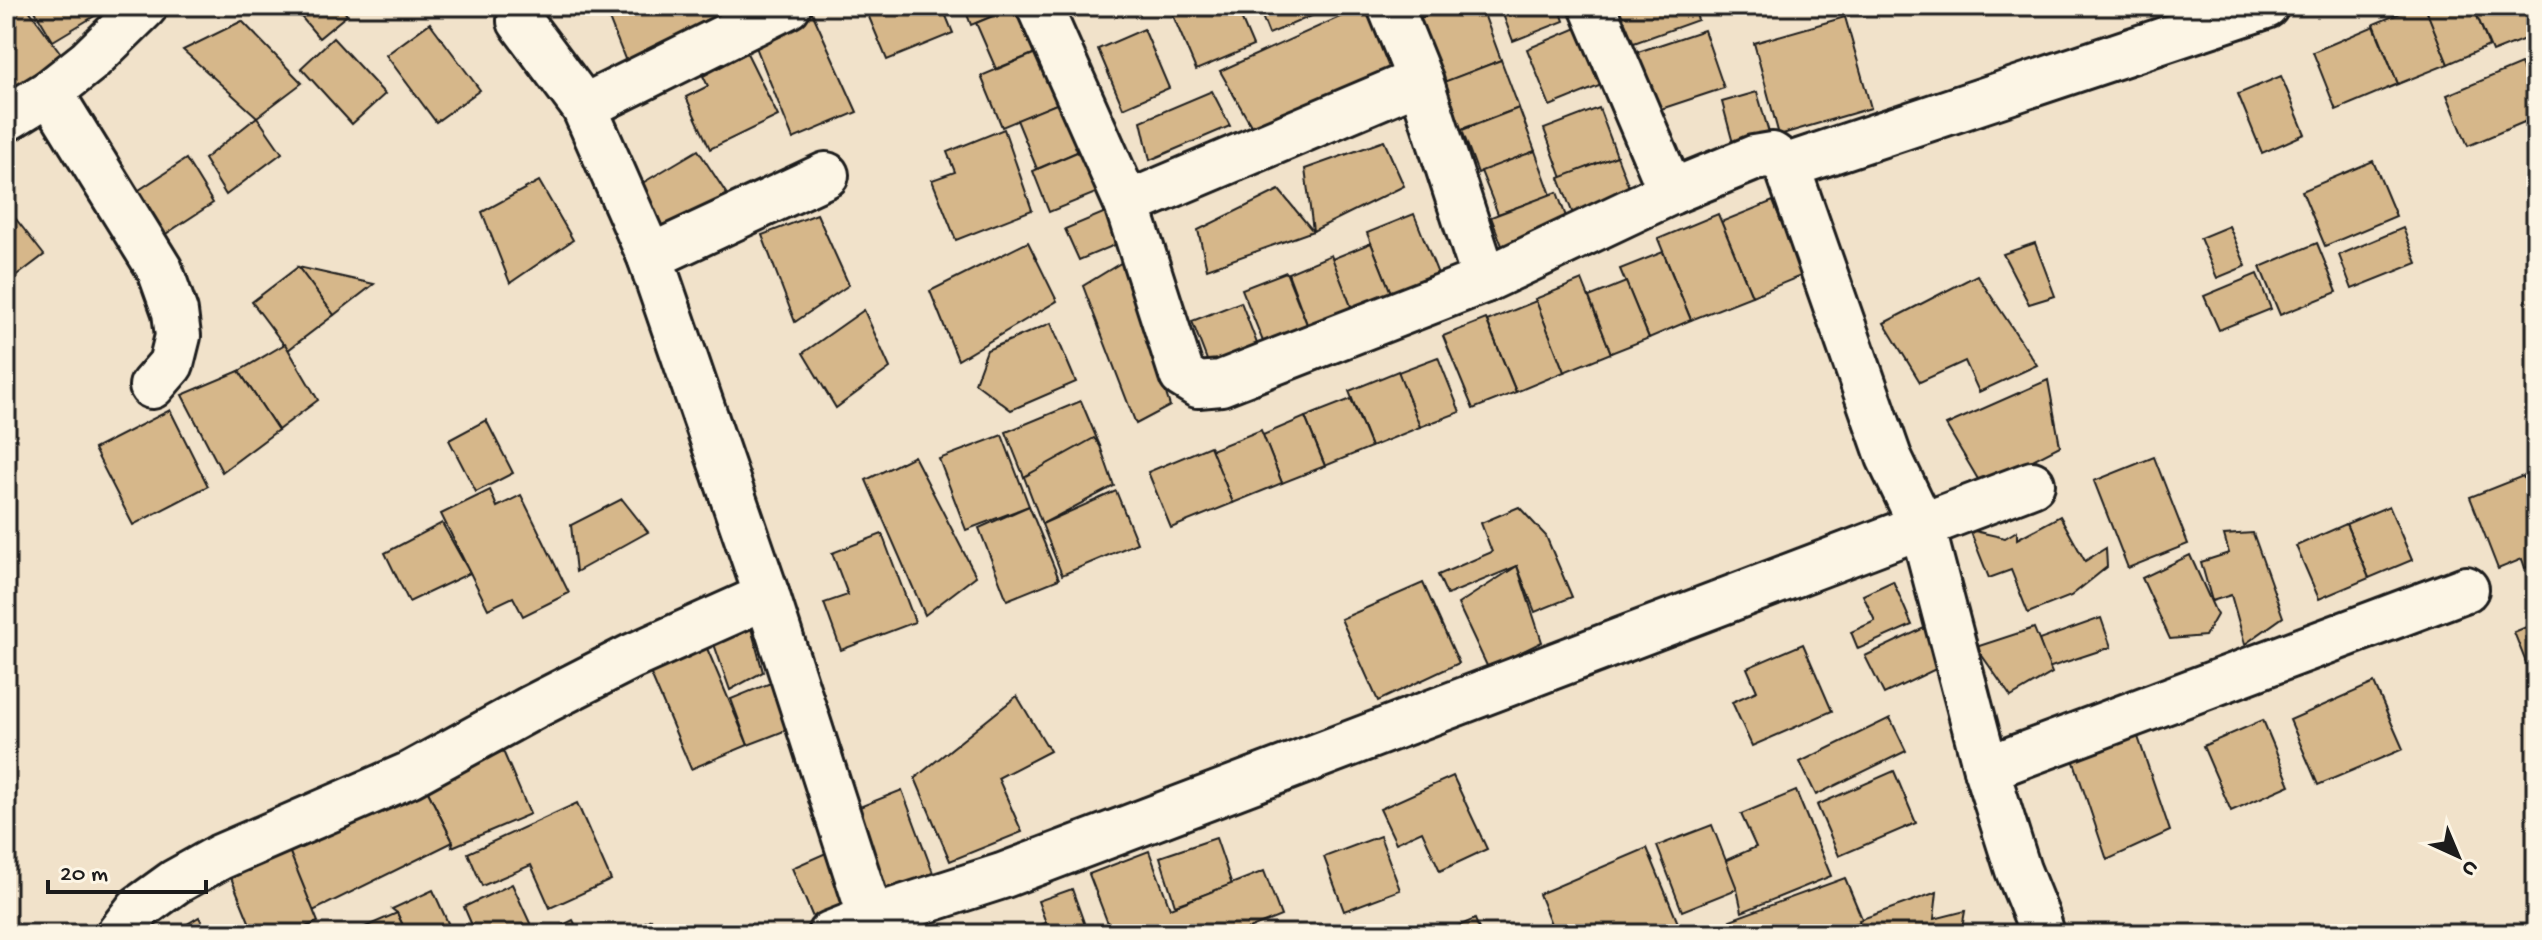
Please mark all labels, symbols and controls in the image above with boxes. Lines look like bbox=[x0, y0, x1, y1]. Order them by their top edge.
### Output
north arrow bbox=[2418, 816, 2498, 896]
scale bar bbox=[48, 844, 206, 894]
text: U bbox=[2455, 854, 2483, 881]
text: 20 m bbox=[60, 861, 108, 890]

